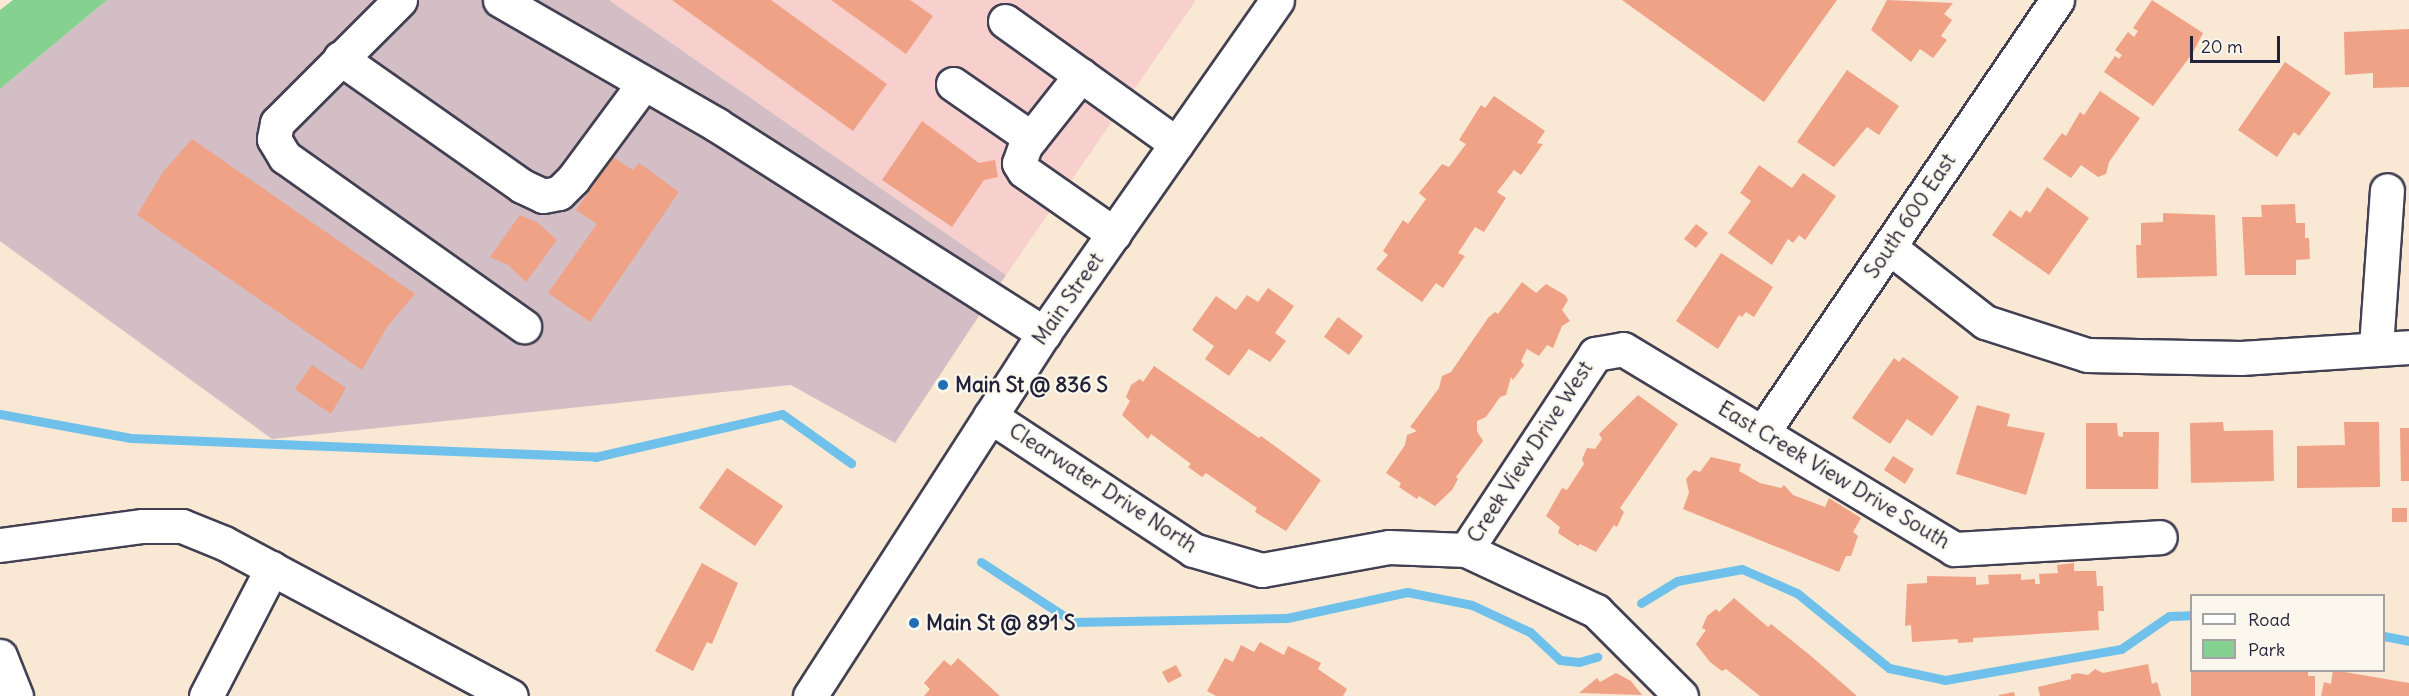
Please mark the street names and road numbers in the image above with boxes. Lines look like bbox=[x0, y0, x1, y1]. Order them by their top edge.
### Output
street label: South 600 East bbox=[1859, 149, 1961, 283]
street label: Main Street bbox=[1027, 248, 1109, 350]
street label: Creek View Drive West bbox=[1462, 356, 1598, 548]
street label: East Creek View Drive South bbox=[1714, 396, 1954, 554]
street label: Clearwater Drive North bbox=[1004, 418, 1202, 558]

